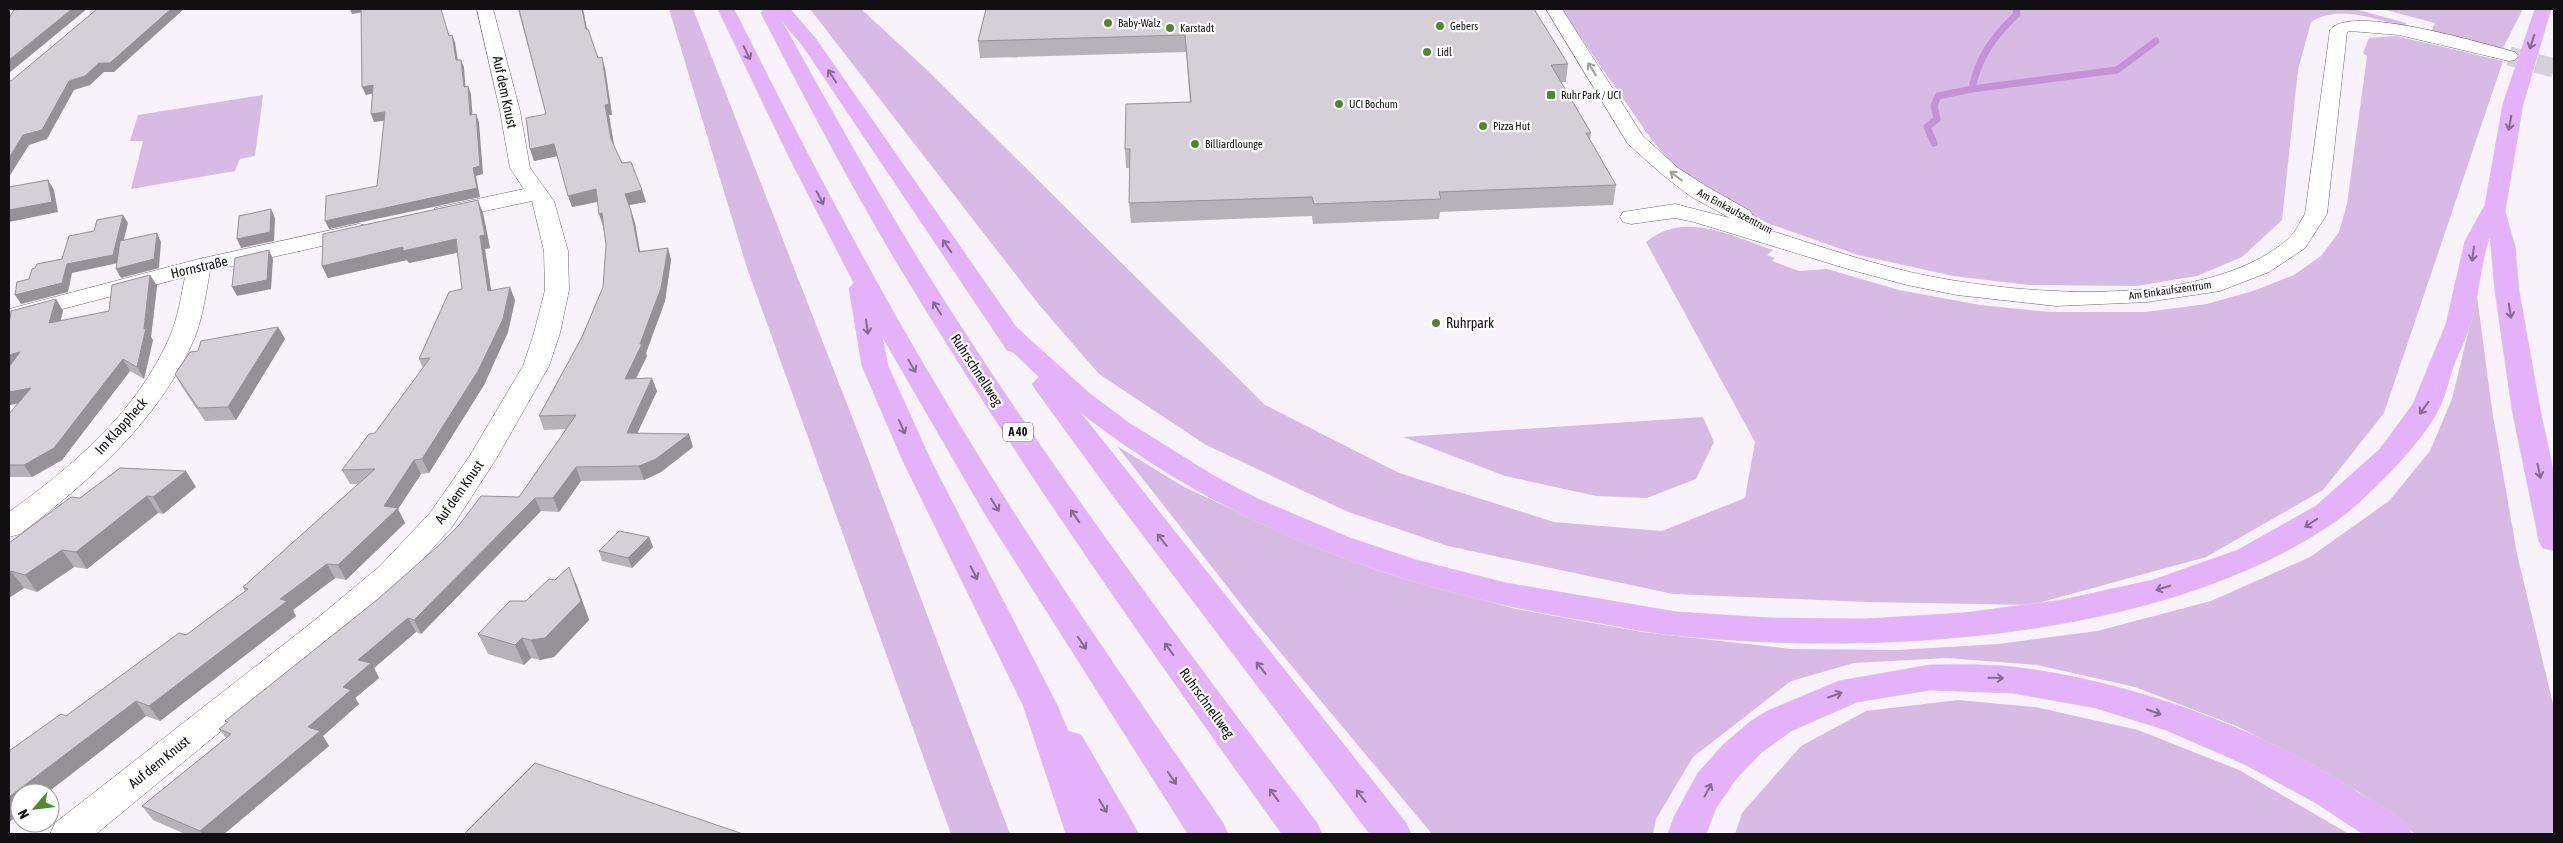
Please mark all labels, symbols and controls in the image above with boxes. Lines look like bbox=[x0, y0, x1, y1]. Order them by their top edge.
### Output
marker: Baby-Walz bbox=[1102, 17, 1114, 29]
place label: Baby-Walz bbox=[1118, 17, 1160, 29]
marker: Gebers bbox=[1434, 20, 1446, 32]
place label: Gebers bbox=[1450, 20, 1478, 32]
marker: Karstadt bbox=[1164, 22, 1176, 34]
place label: Karstadt bbox=[1180, 22, 1214, 34]
one-way arrow bbox=[2527, 34, 2537, 50]
one-way arrow bbox=[743, 45, 753, 60]
marker: Lidl bbox=[1421, 46, 1433, 58]
place label: Lidl bbox=[1437, 46, 1452, 58]
street label: Auf dem Knust bbox=[490, 54, 520, 130]
one-way arrow bbox=[1587, 62, 1597, 76]
one-way arrow bbox=[827, 70, 837, 84]
marker: Ruhr Park / UCI bbox=[1545, 89, 1557, 101]
place label: Ruhr Park / UCI bbox=[1561, 89, 1621, 101]
marker: UCI Bochum bbox=[1333, 98, 1345, 110]
place label: UCI Bochum bbox=[1349, 98, 1398, 110]
one-way arrow bbox=[2504, 114, 2514, 130]
marker: Pizza Hut bbox=[1477, 120, 1489, 132]
place label: Pizza Hut bbox=[1493, 120, 1530, 132]
marker: Billiardlounge bbox=[1189, 138, 1201, 150]
place label: Billiardlounge bbox=[1205, 138, 1263, 150]
one-way arrow bbox=[1669, 171, 1683, 181]
street label: Am Einkaufszentrum bbox=[1695, 186, 1775, 236]
one-way arrow bbox=[816, 190, 825, 205]
one-way arrow bbox=[942, 239, 952, 253]
one-way arrow bbox=[2468, 246, 2478, 262]
street label: Hornstraße bbox=[169, 253, 229, 281]
street label: Am Einkaufszentrum bbox=[2128, 278, 2212, 302]
one-way arrow bbox=[932, 301, 942, 315]
one-way arrow bbox=[2506, 303, 2516, 319]
place label: Ruhrpark bbox=[1446, 315, 1494, 331]
marker: Ruhrpark bbox=[1430, 317, 1442, 329]
one-way arrow bbox=[862, 319, 872, 335]
street label: Ruhrschnellweg bbox=[948, 331, 1006, 409]
one-way arrow bbox=[907, 358, 917, 373]
street label: Im Klappheck bbox=[92, 395, 150, 457]
one-way arrow bbox=[2419, 401, 2429, 415]
one-way arrow bbox=[898, 419, 907, 434]
road number: A 40 bbox=[1003, 422, 1033, 442]
street label: Auf dem Knust bbox=[431, 457, 487, 527]
one-way arrow bbox=[2535, 462, 2544, 478]
one-way arrow bbox=[991, 498, 1001, 512]
one-way arrow bbox=[1070, 510, 1080, 524]
one-way arrow bbox=[2304, 518, 2318, 528]
one-way arrow bbox=[1156, 533, 1167, 546]
one-way arrow bbox=[969, 565, 979, 580]
one-way arrow bbox=[2155, 583, 2171, 593]
one-way arrow bbox=[1077, 636, 1087, 650]
one-way arrow bbox=[1164, 642, 1174, 656]
one-way arrow bbox=[1256, 661, 1266, 675]
street label: Ruhrschnellweg bbox=[1176, 665, 1238, 741]
one-way arrow bbox=[1987, 673, 2003, 683]
one-way arrow bbox=[1827, 690, 1842, 699]
one-way arrow bbox=[2146, 707, 2162, 717]
street label: Auf dem Knust bbox=[125, 733, 193, 791]
one-way arrow bbox=[1167, 771, 1177, 785]
north arrow bbox=[10, 783, 60, 833]
one-way arrow bbox=[1703, 783, 1713, 798]
one-way arrow bbox=[1269, 788, 1279, 802]
one-way arrow bbox=[1356, 790, 1367, 803]
one-way arrow bbox=[1099, 798, 1109, 812]
text: N bbox=[15, 807, 33, 822]

